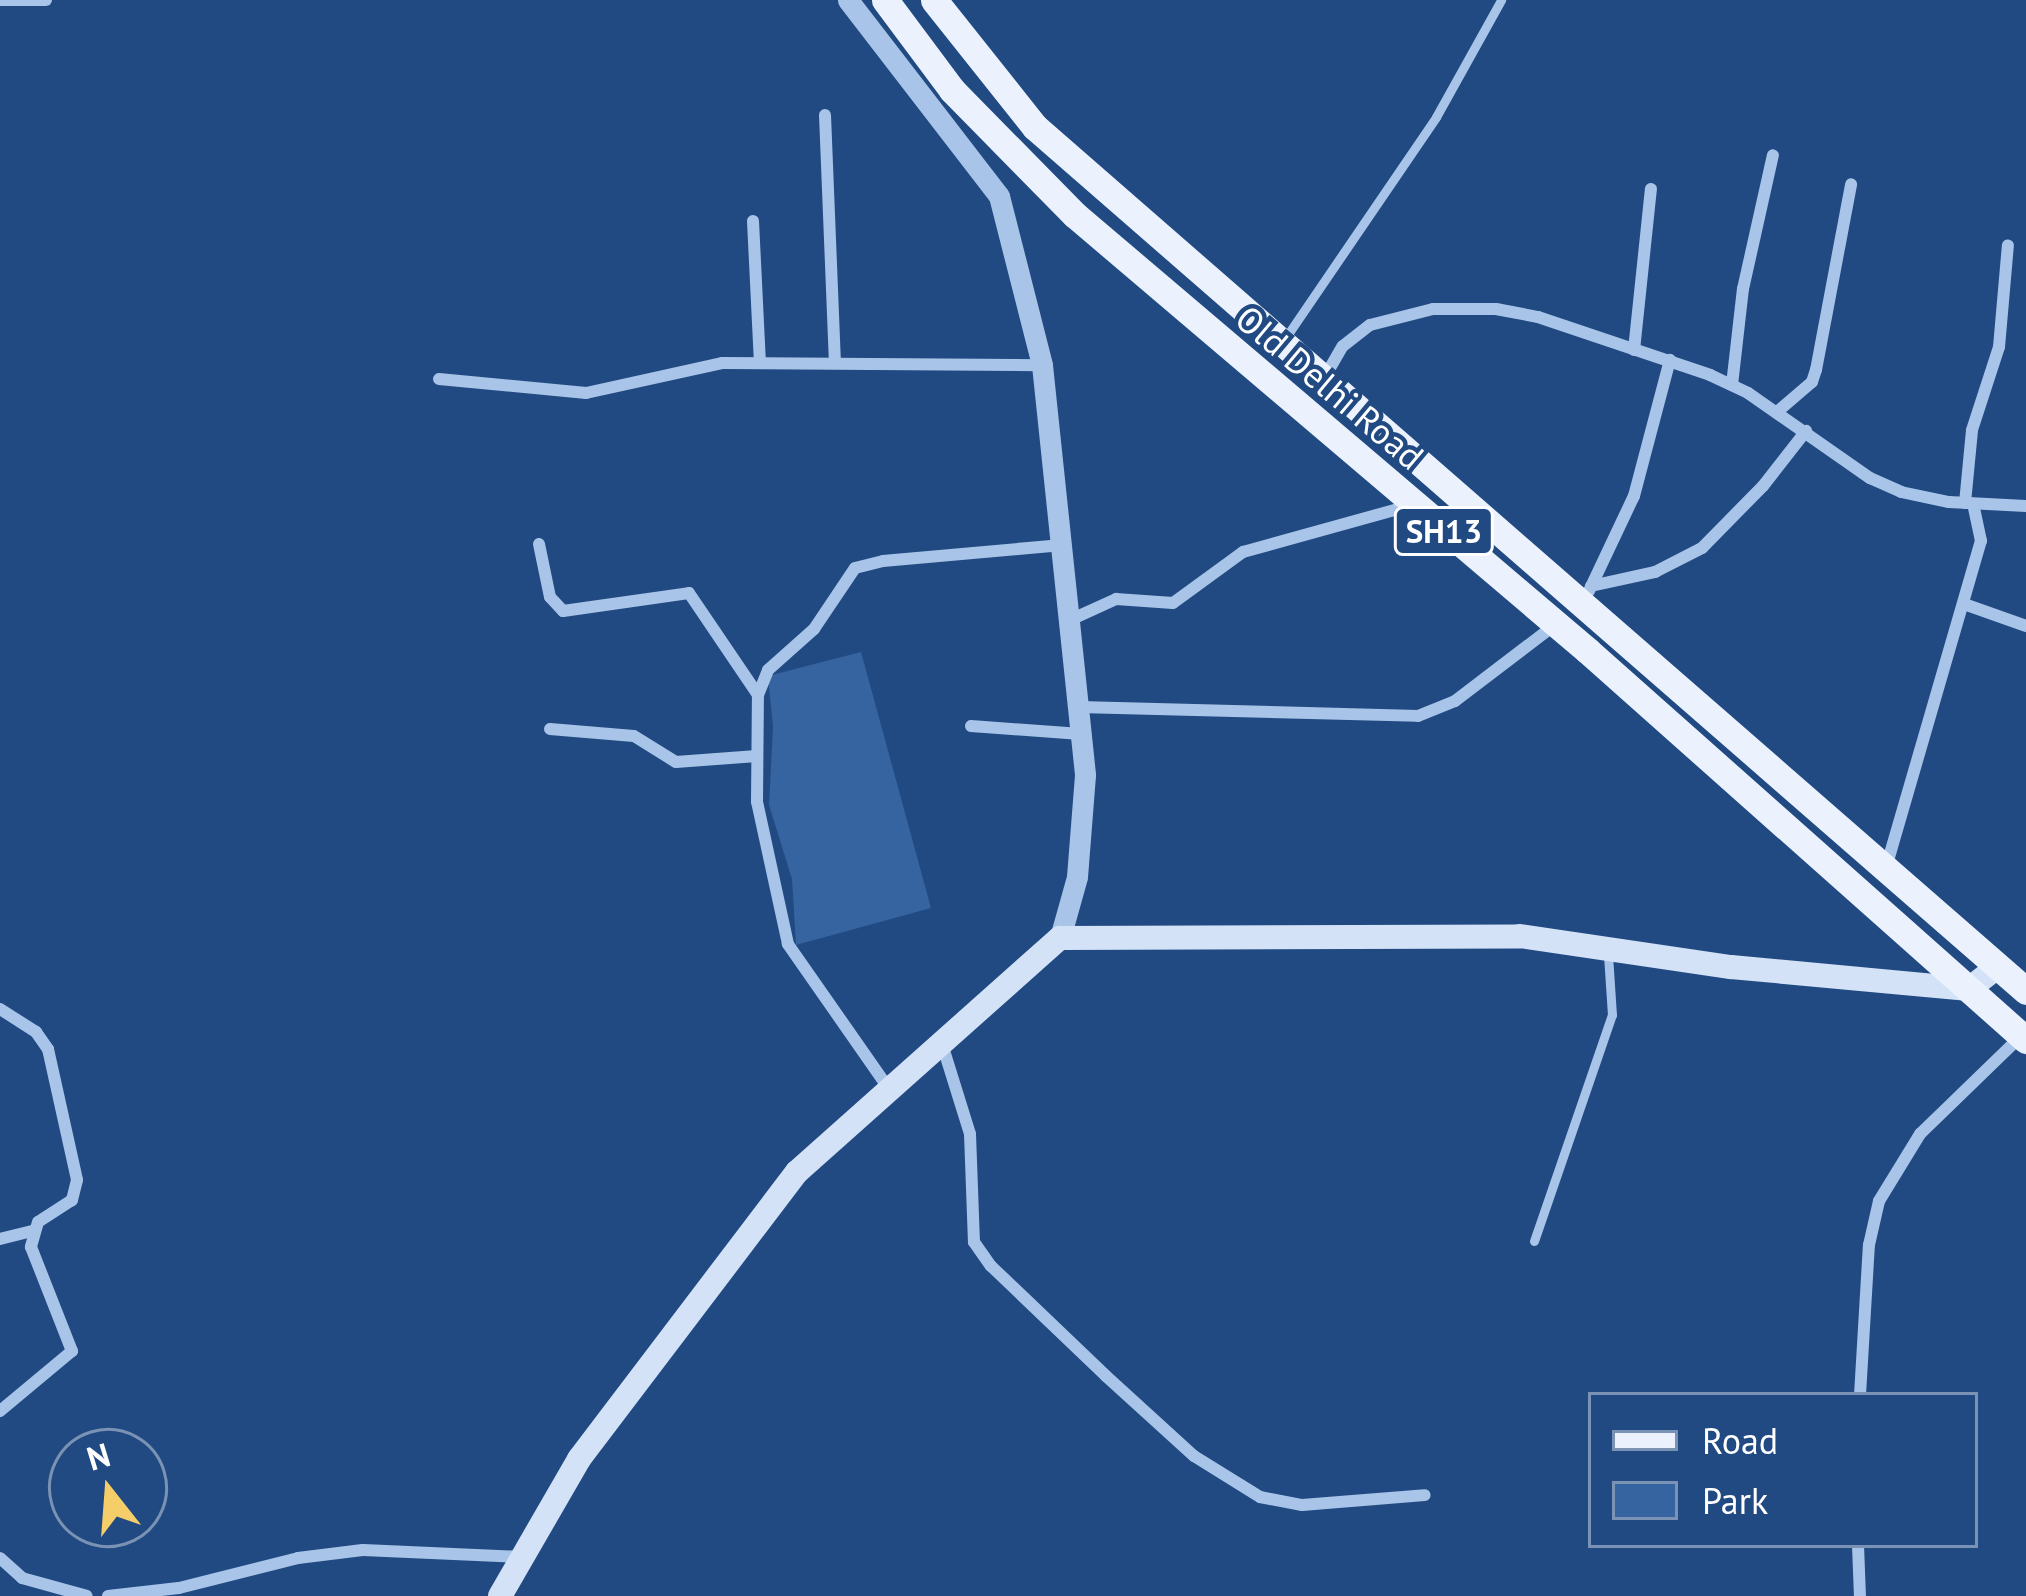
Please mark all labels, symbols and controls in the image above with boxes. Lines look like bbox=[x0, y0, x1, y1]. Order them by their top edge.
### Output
street label: Old Delhi Road bbox=[1227, 296, 1433, 478]
road number: SH13 bbox=[1393, 504, 1495, 558]
legend bbox=[1588, 1392, 1978, 1548]
text: Road bbox=[1702, 1417, 1778, 1464]
north arrow bbox=[48, 1428, 168, 1548]
text: N bbox=[82, 1432, 115, 1480]
text: Park bbox=[1702, 1477, 1768, 1524]

